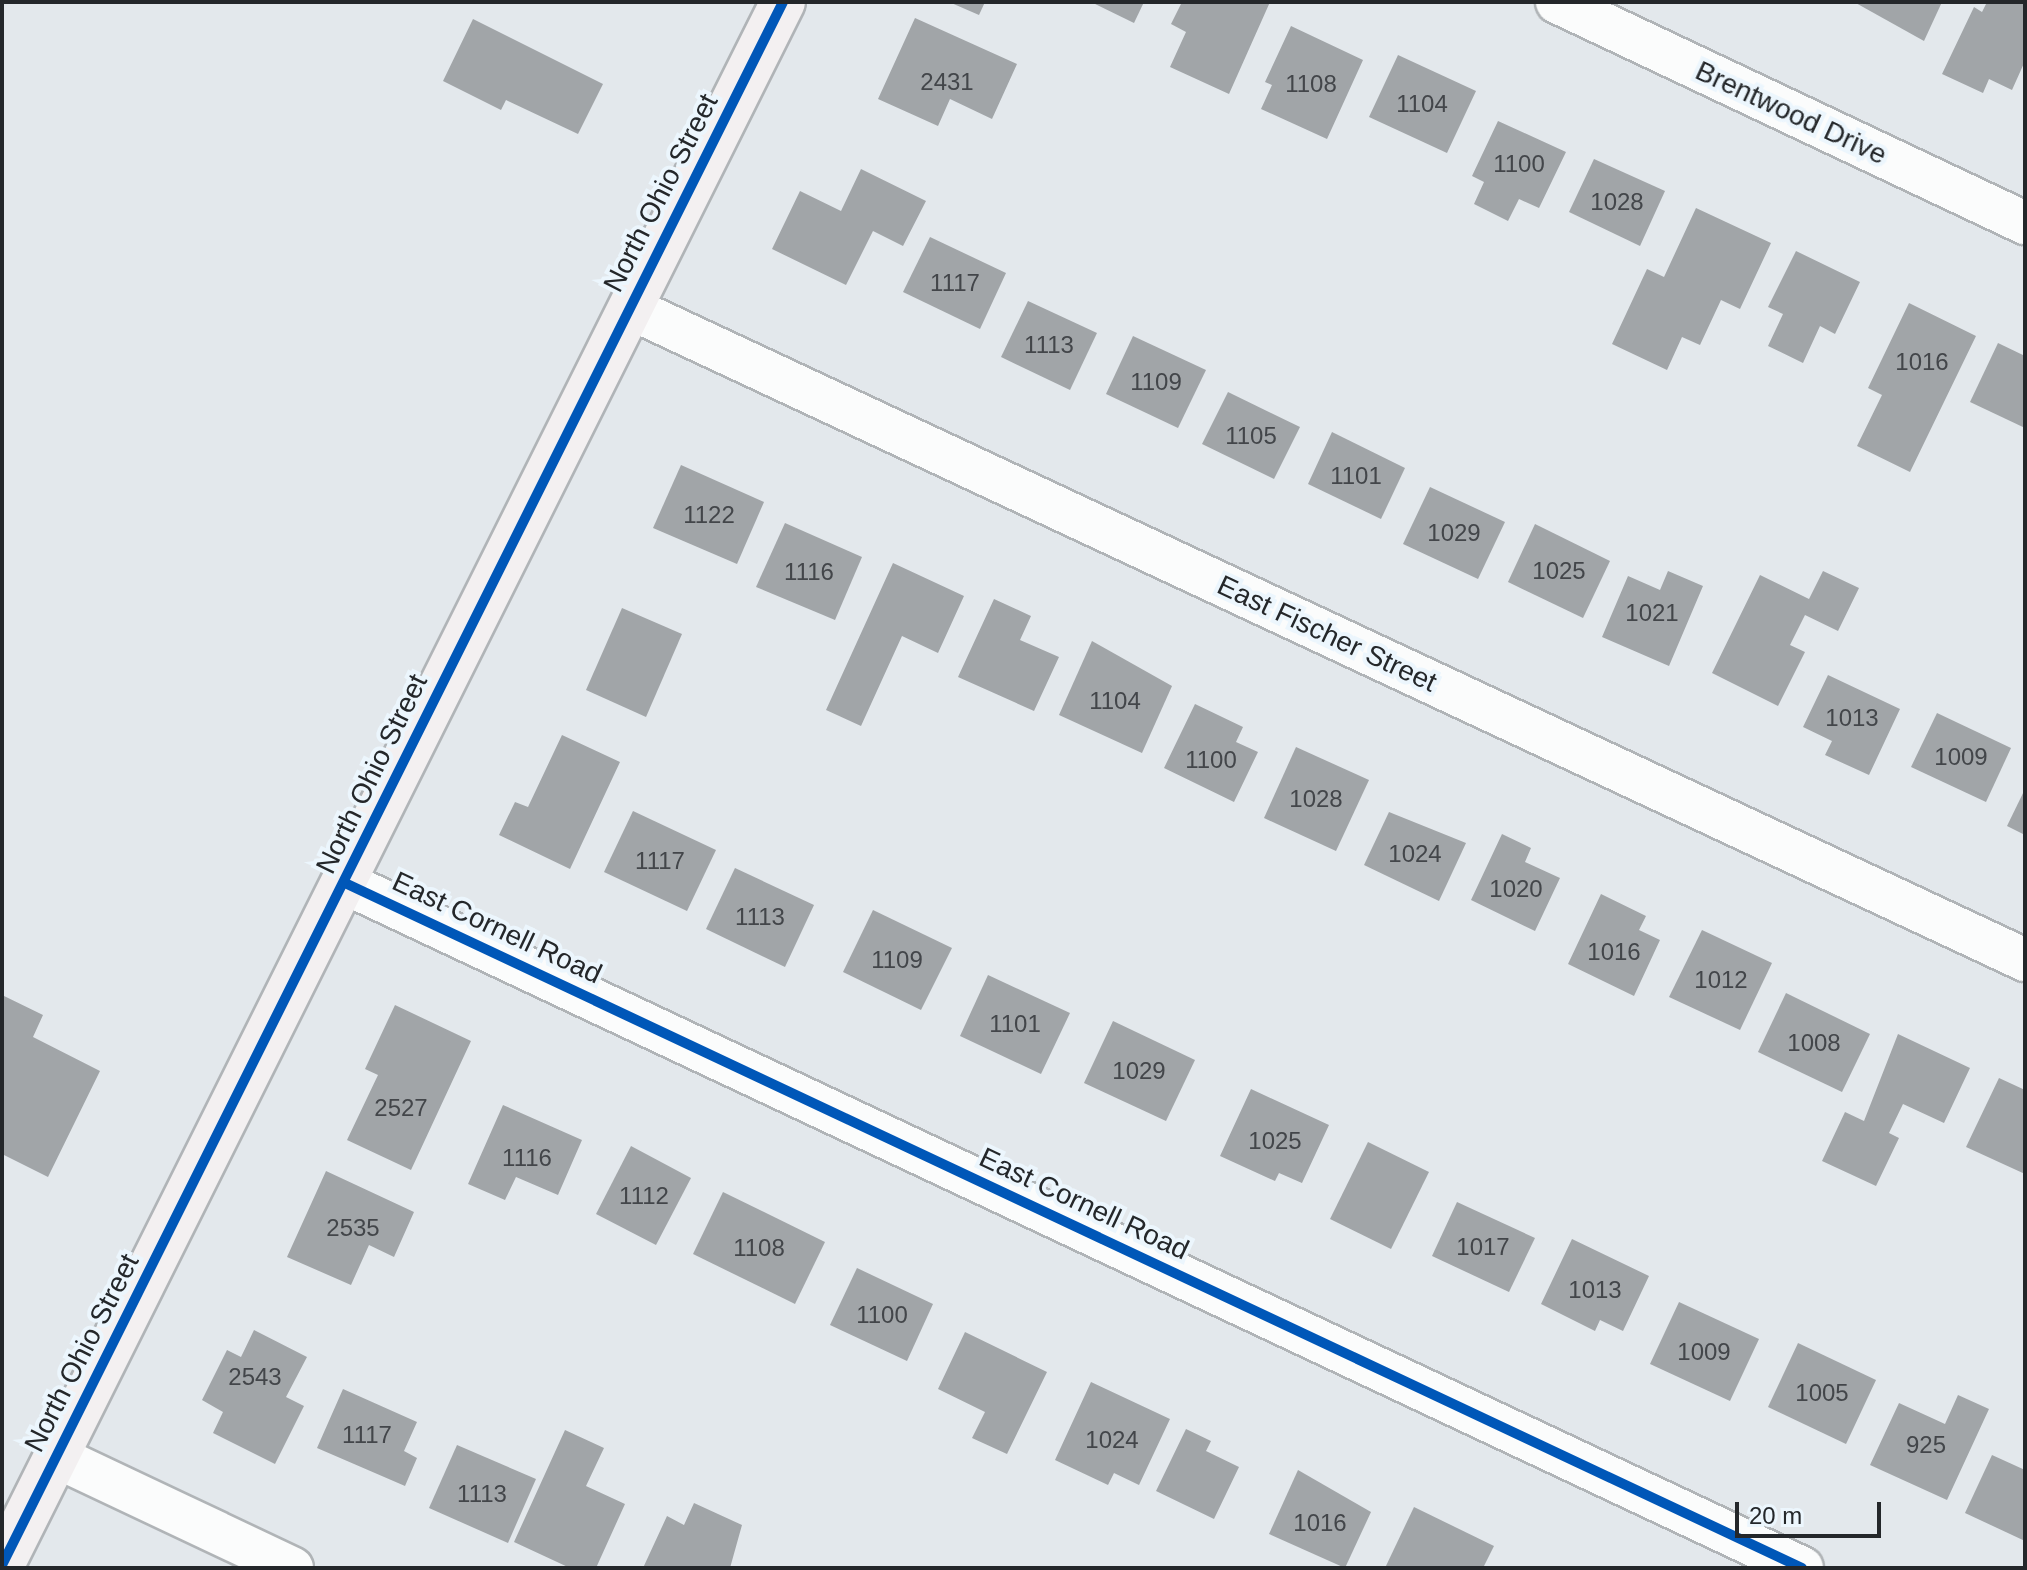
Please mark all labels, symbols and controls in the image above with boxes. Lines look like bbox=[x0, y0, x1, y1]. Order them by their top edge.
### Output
street label: Brentwood Drive bbox=[1690, 54, 1892, 172]
house number: 2431 bbox=[920, 68, 974, 96]
house number: 1108 bbox=[1285, 70, 1337, 98]
street label: North Ohio Street bbox=[597, 88, 725, 298]
house number: 1104 bbox=[1396, 90, 1448, 118]
house number: 1100 bbox=[1493, 150, 1545, 178]
house number: 1028 bbox=[1590, 188, 1644, 216]
house number: 1117 bbox=[930, 269, 980, 297]
house number: 1113 bbox=[1024, 331, 1074, 359]
house number: 1016 bbox=[1895, 348, 1949, 376]
house number: 1109 bbox=[1130, 368, 1182, 396]
house number: 1105 bbox=[1225, 422, 1277, 450]
house number: 1101 bbox=[1330, 462, 1382, 490]
house number: 1122 bbox=[683, 501, 735, 529]
house number: 1029 bbox=[1427, 519, 1481, 547]
house number: 1025 bbox=[1532, 557, 1586, 585]
house number: 1116 bbox=[784, 558, 834, 586]
street label: East Fischer Street bbox=[1212, 568, 1442, 700]
house number: 1021 bbox=[1625, 599, 1679, 627]
street label: North Ohio Street bbox=[309, 669, 435, 879]
house number: 1104 bbox=[1089, 687, 1141, 715]
house number: 1013 bbox=[1825, 704, 1879, 732]
house number: 1009 bbox=[1934, 743, 1988, 771]
house number: 1100 bbox=[1185, 746, 1237, 774]
house number: 1028 bbox=[1289, 785, 1343, 813]
house number: 1024 bbox=[1388, 840, 1442, 868]
house number: 1117 bbox=[635, 847, 685, 875]
street label: East Cornell Road bbox=[387, 865, 607, 991]
house number: 1020 bbox=[1489, 875, 1543, 903]
house number: 1113 bbox=[735, 903, 785, 931]
house number: 1016 bbox=[1587, 938, 1641, 966]
house number: 1109 bbox=[871, 946, 923, 974]
house number: 1012 bbox=[1694, 966, 1748, 994]
house number: 1101 bbox=[989, 1010, 1041, 1038]
house number: 1008 bbox=[1787, 1029, 1841, 1057]
house number: 1029 bbox=[1112, 1057, 1166, 1085]
house number: 2527 bbox=[374, 1094, 428, 1122]
house number: 1025 bbox=[1248, 1127, 1302, 1155]
street label: East Cornell Road bbox=[974, 1141, 1194, 1267]
house number: 1116 bbox=[502, 1144, 552, 1172]
house number: 1112 bbox=[619, 1182, 669, 1210]
house number: 2535 bbox=[326, 1214, 380, 1242]
house number: 1017 bbox=[1456, 1233, 1510, 1261]
house number: 1108 bbox=[733, 1234, 785, 1262]
street label: North Ohio Street bbox=[18, 1248, 146, 1458]
house number: 1013 bbox=[1568, 1276, 1622, 1304]
house number: 1100 bbox=[856, 1301, 908, 1329]
house number: 1009 bbox=[1677, 1338, 1731, 1366]
house number: 2543 bbox=[228, 1363, 282, 1391]
house number: 1005 bbox=[1795, 1379, 1849, 1407]
house number: 1117 bbox=[342, 1421, 392, 1449]
house number: 1024 bbox=[1085, 1426, 1139, 1454]
house number: 925 bbox=[1906, 1431, 1946, 1459]
house number: 1113 bbox=[457, 1480, 507, 1508]
scale bar bbox=[1739, 1486, 1885, 1536]
text: 20 m bbox=[1749, 1502, 1802, 1529]
house number: 1016 bbox=[1293, 1509, 1347, 1537]

